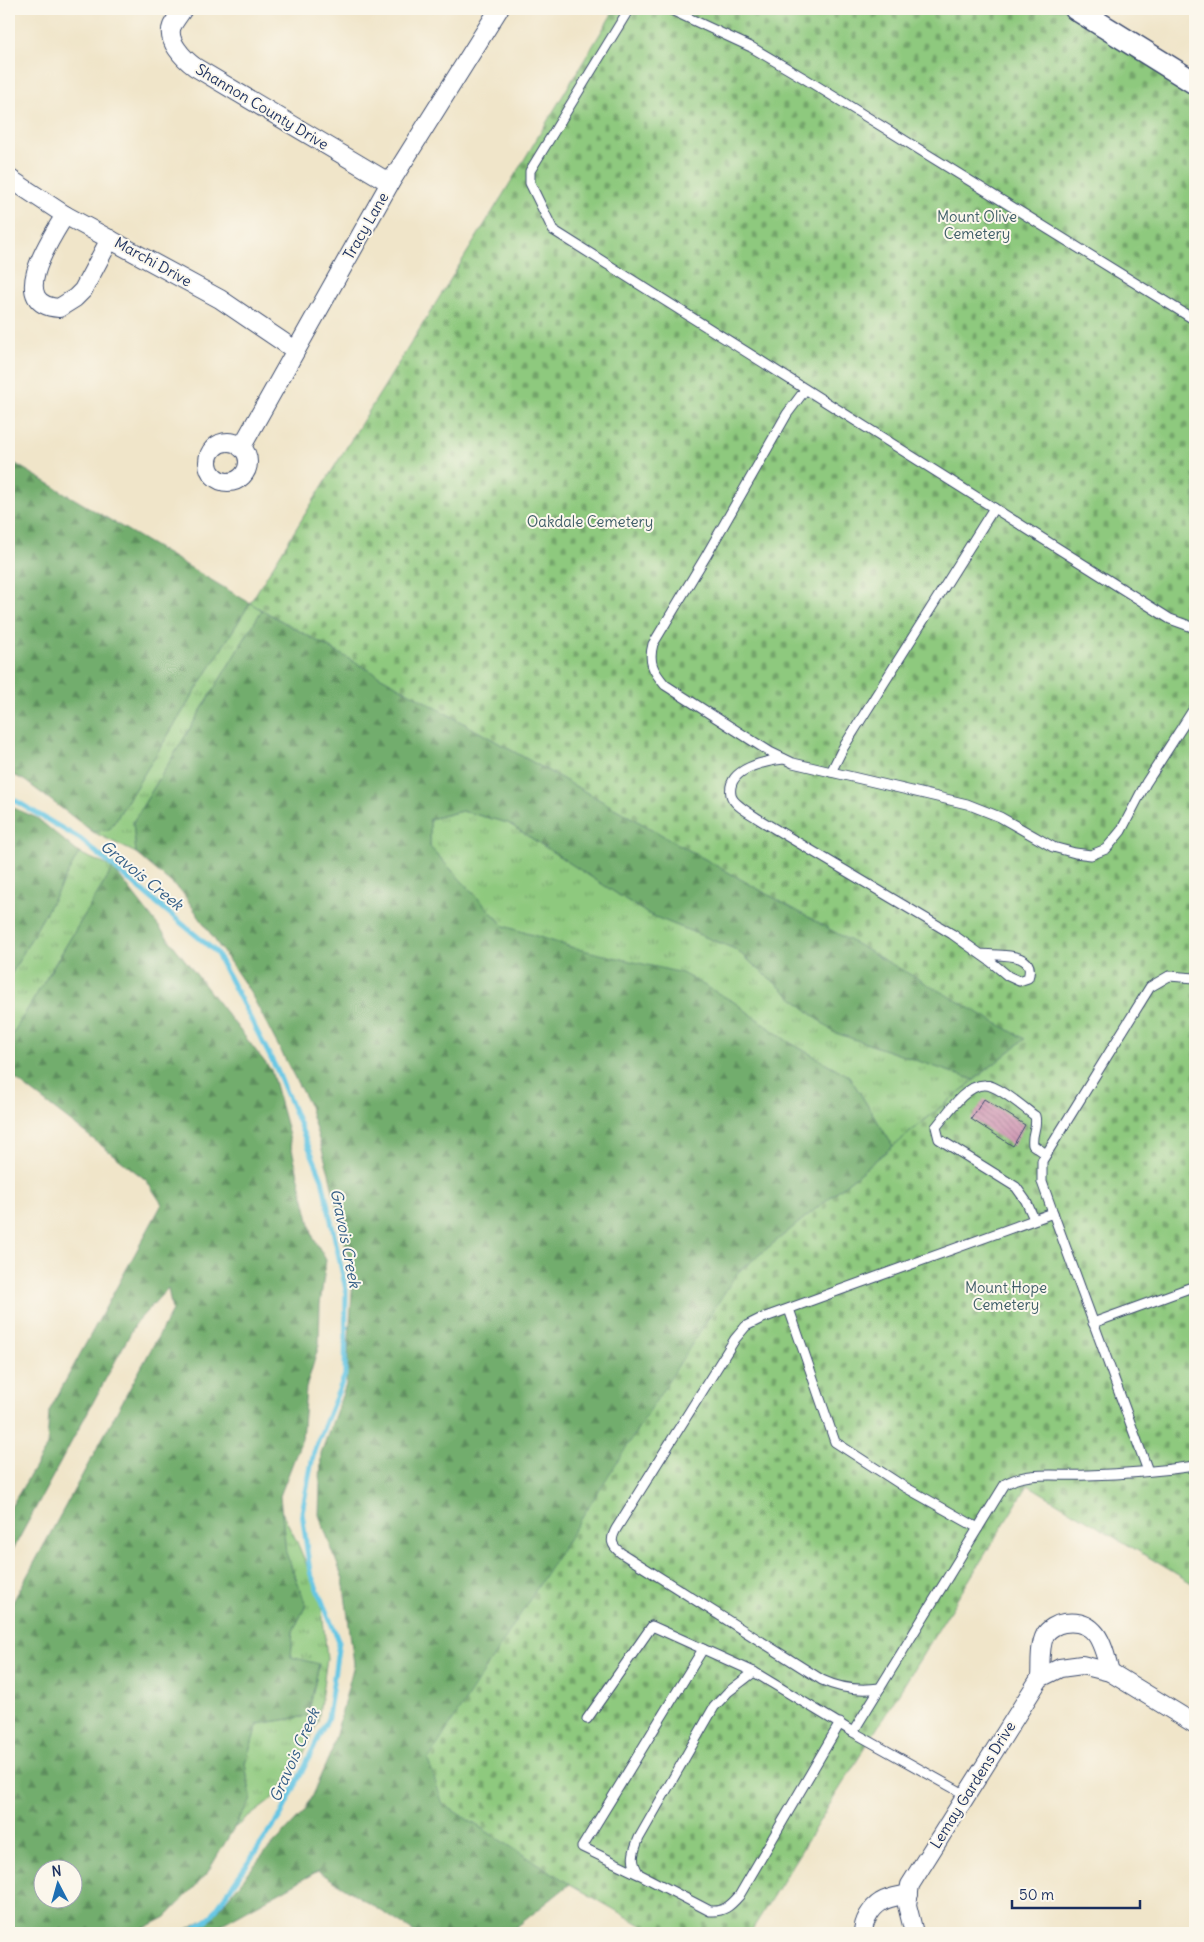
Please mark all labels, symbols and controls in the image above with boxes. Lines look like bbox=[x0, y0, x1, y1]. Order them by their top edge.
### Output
street label: Shannon County Drive bbox=[192, 59, 332, 154]
street label: Tracy Lane bbox=[339, 189, 392, 263]
park label: Mount Olive Cemetery bbox=[937, 207, 1017, 243]
street label: Marchi Drive bbox=[111, 233, 195, 291]
park label: Oakdale Cemetery bbox=[527, 512, 653, 531]
water label: Gravois Creek bbox=[97, 836, 189, 916]
water label: Gravois Creek bbox=[327, 1187, 366, 1291]
park label: Mount Hope Cemetery bbox=[965, 1278, 1047, 1314]
water label: Gravois Creek bbox=[264, 1703, 324, 1805]
street label: Lemay Gardens Drive bbox=[926, 1718, 1019, 1852]
north arrow bbox=[32, 1860, 82, 1910]
text: N bbox=[51, 1862, 62, 1881]
scale bar bbox=[1012, 1877, 1139, 1909]
text: 50 m bbox=[1019, 1885, 1054, 1904]

